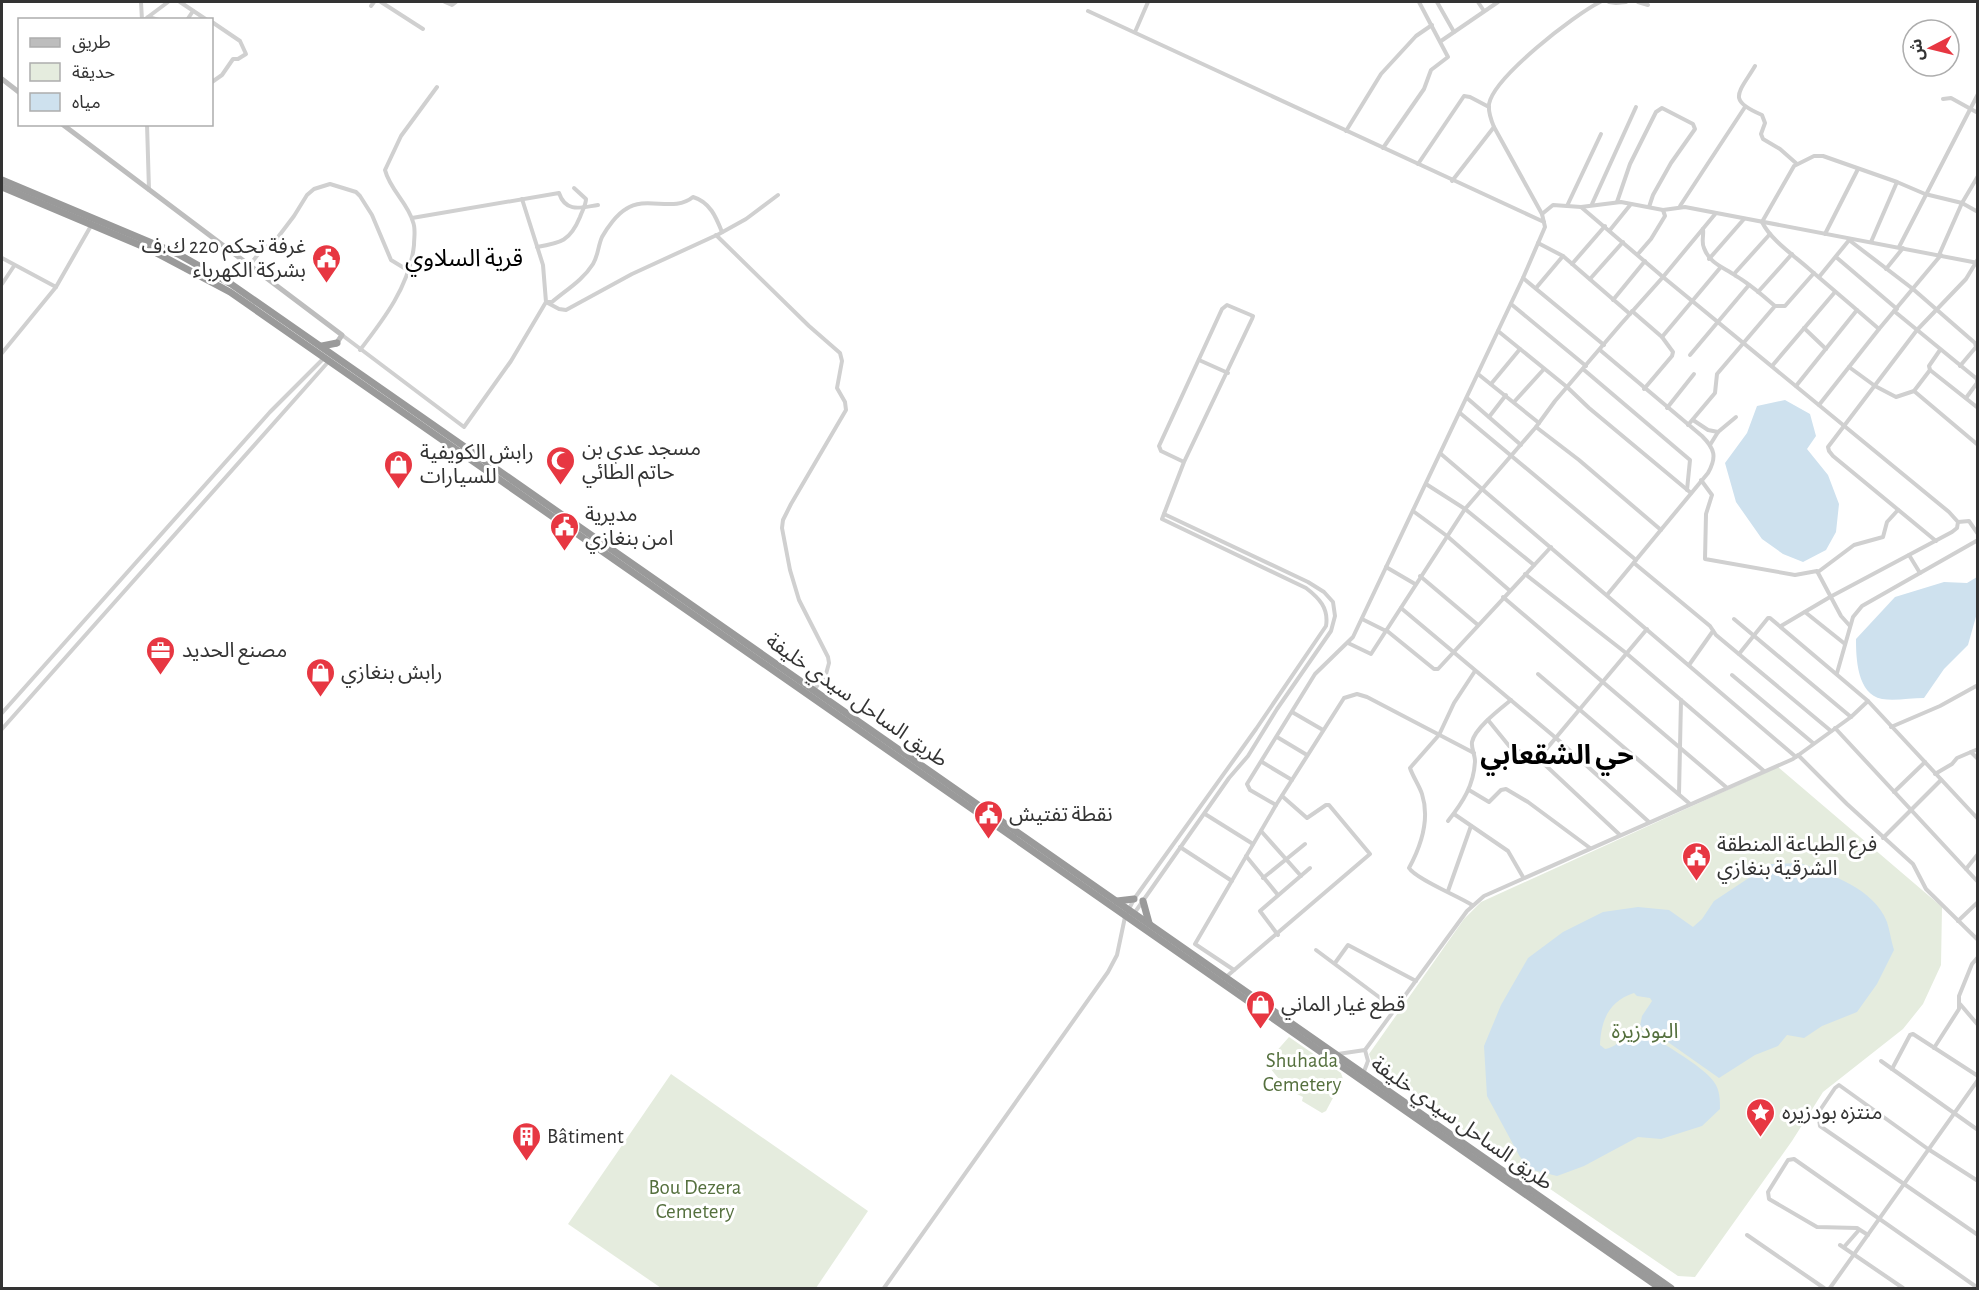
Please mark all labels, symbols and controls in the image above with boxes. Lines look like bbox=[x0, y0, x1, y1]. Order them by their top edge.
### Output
legend bbox=[18, 18, 213, 126]
north arrow bbox=[1901, 18, 1961, 78]
text: طريق bbox=[72, 34, 111, 53]
text: ش bbox=[1908, 38, 1927, 62]
text: حديقة bbox=[72, 64, 115, 82]
text: مياه bbox=[72, 94, 101, 112]
place label: غرفة تحكم 220 ك.ف بشركة الكهرباء bbox=[141, 236, 306, 282]
public building icon: غرفة تحكم 220 ك.ف بشركة الكهرباء bbox=[311, 242, 343, 284]
district label: قرية السلاوي bbox=[405, 247, 523, 277]
place label: مسجد عدي بن حاتم الطائي bbox=[582, 438, 701, 488]
place label: رابش الكويفية للسيارات bbox=[420, 442, 534, 488]
mosque icon: مسجد عدي بن حاتم الطائي bbox=[545, 444, 577, 486]
shop icon: رابش الكويفية للسيارات bbox=[383, 448, 415, 490]
place label: مديرية امن بنغازي bbox=[585, 504, 673, 554]
public building icon: مديرية امن بنغازي bbox=[548, 510, 580, 552]
street label: طريق الساحل سيدي خليفة bbox=[759, 630, 951, 775]
office icon: مصنع الحديد bbox=[145, 634, 177, 676]
place label: مصنع الحديد bbox=[182, 640, 287, 665]
shop icon: رابش بنغازي bbox=[304, 656, 336, 698]
place label: رابش بنغازي bbox=[341, 662, 443, 688]
district label: حي الشقعابي bbox=[1480, 742, 1634, 776]
public building icon: نقطة تفتيش bbox=[972, 798, 1004, 840]
place label: نقطة تفتيش bbox=[1009, 804, 1113, 826]
place label: فرع الطباعة المنطقة الشرقية بنغازي bbox=[1717, 834, 1877, 884]
public building icon: فرع الطباعة المنطقة الشرقية بنغازي bbox=[1680, 840, 1712, 882]
shop icon: قطع غيار الماني bbox=[1244, 988, 1276, 1030]
place label: قطع غيار الماني bbox=[1281, 994, 1405, 1020]
park label: البودزيرة bbox=[1612, 1021, 1678, 1043]
park label: Shuhada Cemetery bbox=[1263, 1050, 1341, 1095]
street label: طريق الساحل سيدي خليفة bbox=[1364, 1053, 1556, 1198]
place icon: منتزه بودزيره bbox=[1745, 1096, 1777, 1138]
place label: منتزه بودزيره bbox=[1782, 1102, 1882, 1124]
building icon: Bâtiment bbox=[510, 1120, 542, 1162]
place label: Bâtiment bbox=[547, 1126, 624, 1147]
park label: Bou Dezera Cemetery bbox=[648, 1177, 742, 1222]

